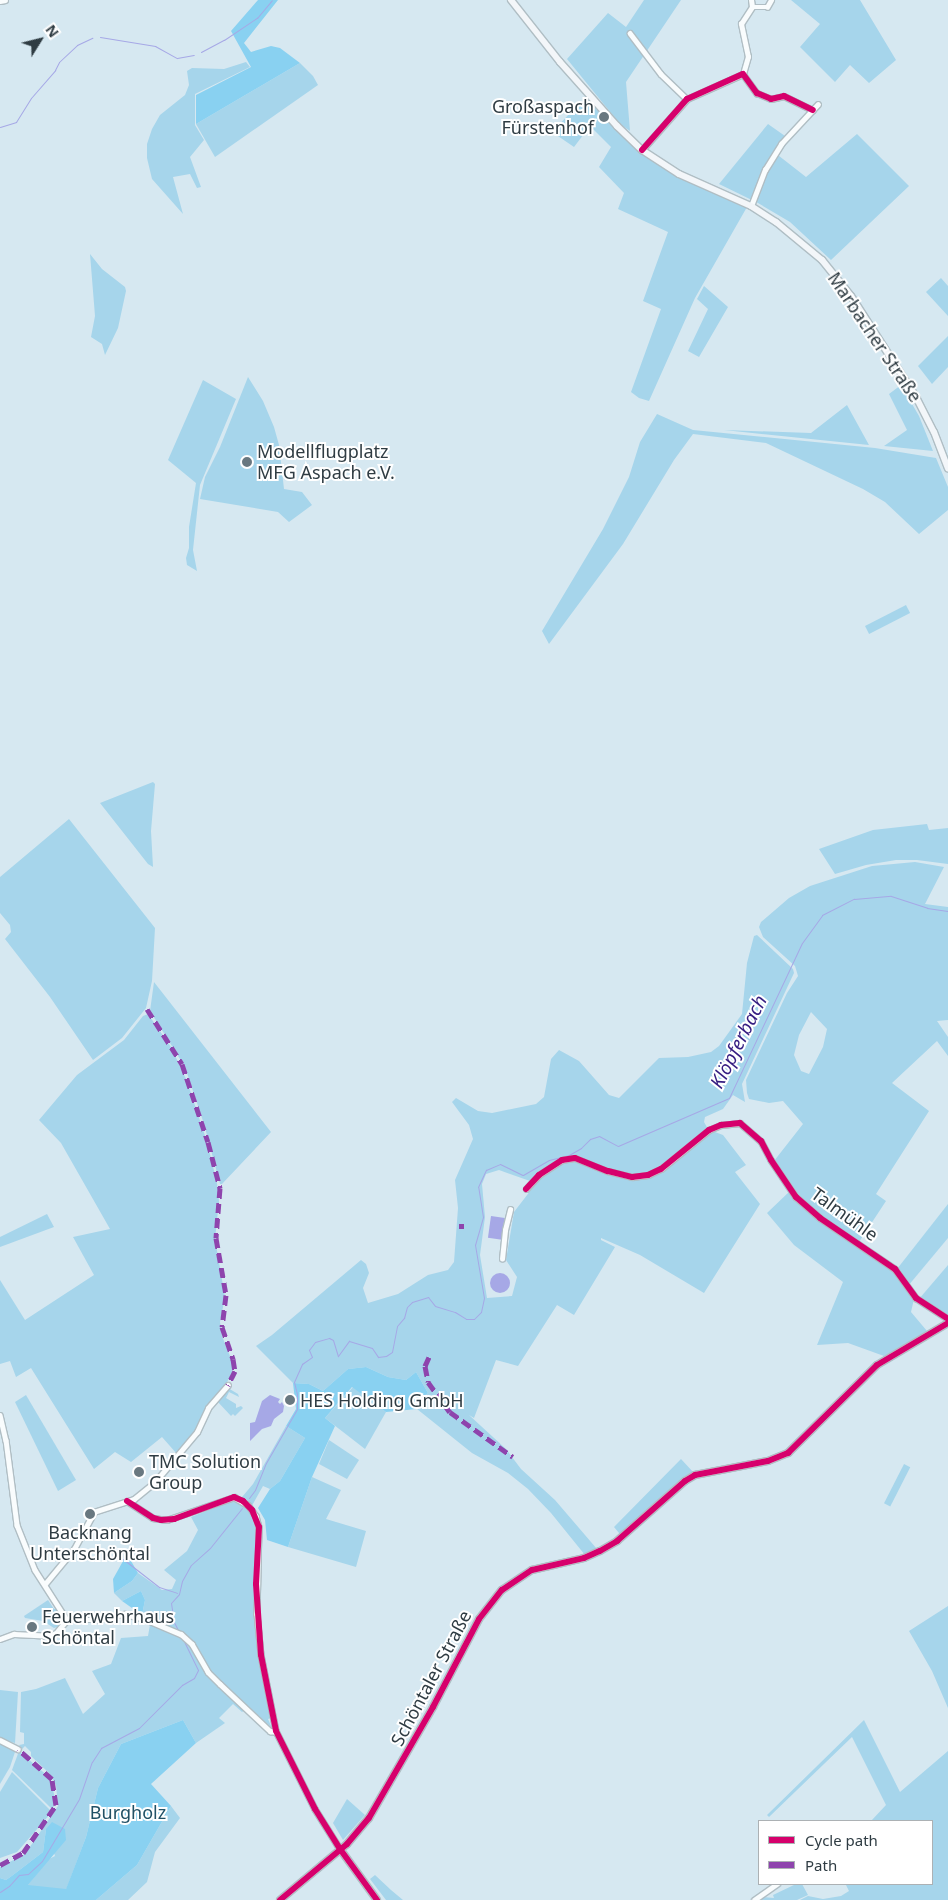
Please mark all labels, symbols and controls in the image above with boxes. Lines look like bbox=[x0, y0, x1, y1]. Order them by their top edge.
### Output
north arrow bbox=[15, 15, 65, 65]
text: N bbox=[42, 21, 64, 41]
place label: Großaspach Fürstenhof bbox=[492, 96, 594, 138]
marker: Großaspach Fürstenhof bbox=[598, 111, 610, 123]
street label: Marbacher Straße bbox=[824, 268, 926, 406]
place label: Modellflugplatz MFG Aspach e.V. bbox=[257, 441, 395, 484]
marker: Modellflugplatz MFG Aspach e.V. bbox=[241, 456, 253, 468]
water label: Klöpferbach bbox=[706, 991, 772, 1093]
street label: Talmühle bbox=[807, 1183, 883, 1245]
place label: HES Holding GmbH bbox=[300, 1389, 464, 1411]
marker: HES Holding GmbH bbox=[284, 1394, 296, 1406]
place label: TMC Solution Group bbox=[149, 1451, 261, 1494]
marker: TMC Solution Group bbox=[133, 1466, 145, 1478]
marker: Backnang Unterschöntal bbox=[84, 1508, 96, 1520]
place label: Backnang Unterschöntal bbox=[30, 1522, 150, 1565]
place label: Feuerwehrhaus Schöntal bbox=[42, 1606, 174, 1648]
street label: Schöntaler Straße bbox=[386, 1607, 476, 1749]
marker: Feuerwehrhaus Schöntal bbox=[26, 1621, 38, 1633]
park label: Burgholz bbox=[90, 1801, 166, 1823]
legend bbox=[758, 1820, 933, 1885]
text: Cycle path bbox=[805, 1830, 878, 1850]
text: Path bbox=[805, 1855, 837, 1875]

